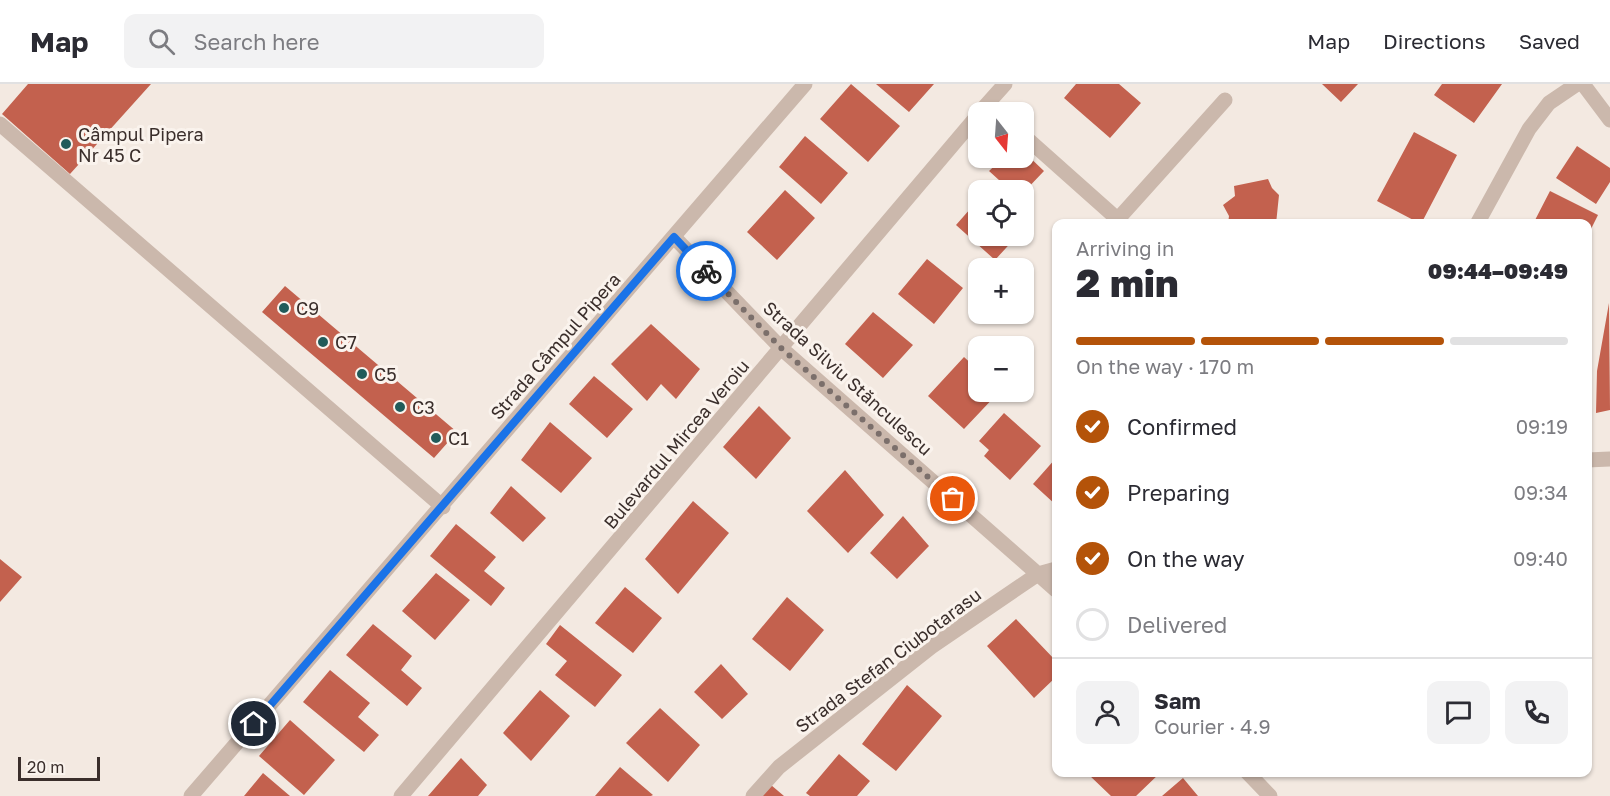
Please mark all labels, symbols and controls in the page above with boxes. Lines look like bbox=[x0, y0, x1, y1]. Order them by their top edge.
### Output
search box bbox=[124, 14, 544, 68]
text: Map bbox=[30, 25, 88, 58]
icon: search bbox=[145, 25, 178, 58]
text: Search here bbox=[193, 28, 319, 55]
text: Map bbox=[1307, 28, 1350, 54]
text: Directions bbox=[1383, 28, 1486, 54]
text: Saved bbox=[1519, 28, 1580, 54]
north arrow bbox=[968, 102, 1034, 168]
map controls bbox=[968, 102, 1034, 402]
place label: Câmpul Pipera Nr 45 C bbox=[78, 123, 204, 166]
marker: Câmpul Pipera Nr 45 C bbox=[59, 137, 73, 151]
button: locate bbox=[968, 180, 1034, 246]
text: Arriving in bbox=[1076, 236, 1174, 260]
courier bbox=[676, 241, 736, 301]
icon: bike bbox=[690, 255, 723, 288]
text: 09:44–09:49 bbox=[1428, 257, 1568, 284]
button: + bbox=[968, 258, 1034, 324]
text: 2 min bbox=[1076, 259, 1179, 306]
street label: Strada Câmpul Pipera bbox=[485, 268, 625, 424]
street label: Strada Silviu Stănculescu bbox=[759, 296, 937, 460]
place label: C9 bbox=[296, 297, 319, 319]
marker: C9 bbox=[277, 301, 291, 315]
place label: C7 bbox=[335, 331, 357, 353]
marker: C7 bbox=[316, 335, 330, 349]
button: − bbox=[968, 336, 1034, 402]
text: On the way · 170 m bbox=[1076, 354, 1254, 378]
street label: Bulevardul Mircea Veroiu bbox=[599, 355, 753, 533]
place label: C5 bbox=[374, 363, 397, 385]
marker: C5 bbox=[355, 367, 369, 381]
place label: C3 bbox=[412, 396, 435, 418]
marker: C3 bbox=[393, 400, 407, 414]
icon: check bbox=[1076, 410, 1109, 443]
text: Confirmed bbox=[1127, 413, 1237, 440]
text: 09:19 bbox=[1516, 414, 1568, 438]
place label: C1 bbox=[448, 427, 469, 449]
marker: C1 bbox=[429, 431, 443, 445]
pin bbox=[927, 473, 978, 524]
icon: check bbox=[1076, 476, 1109, 509]
text: Preparing bbox=[1127, 479, 1230, 506]
text: 09:34 bbox=[1514, 480, 1568, 504]
icon: bag bbox=[936, 482, 969, 515]
icon: check bbox=[1076, 542, 1109, 575]
text: On the way bbox=[1127, 545, 1245, 572]
text: 09:40 bbox=[1513, 546, 1568, 570]
street label: Strada Stefan Ciubotarasu bbox=[791, 583, 985, 737]
text: Delivered bbox=[1127, 611, 1227, 638]
button: person bbox=[1076, 681, 1139, 744]
button: chat bbox=[1427, 681, 1490, 744]
button: phone bbox=[1505, 681, 1568, 744]
text: Sam bbox=[1154, 687, 1201, 714]
pin bbox=[228, 698, 279, 749]
icon: home bbox=[237, 707, 270, 740]
text: Courier · 4.9 bbox=[1154, 714, 1271, 738]
scale bar bbox=[18, 754, 100, 782]
text: 20 m bbox=[27, 757, 64, 777]

